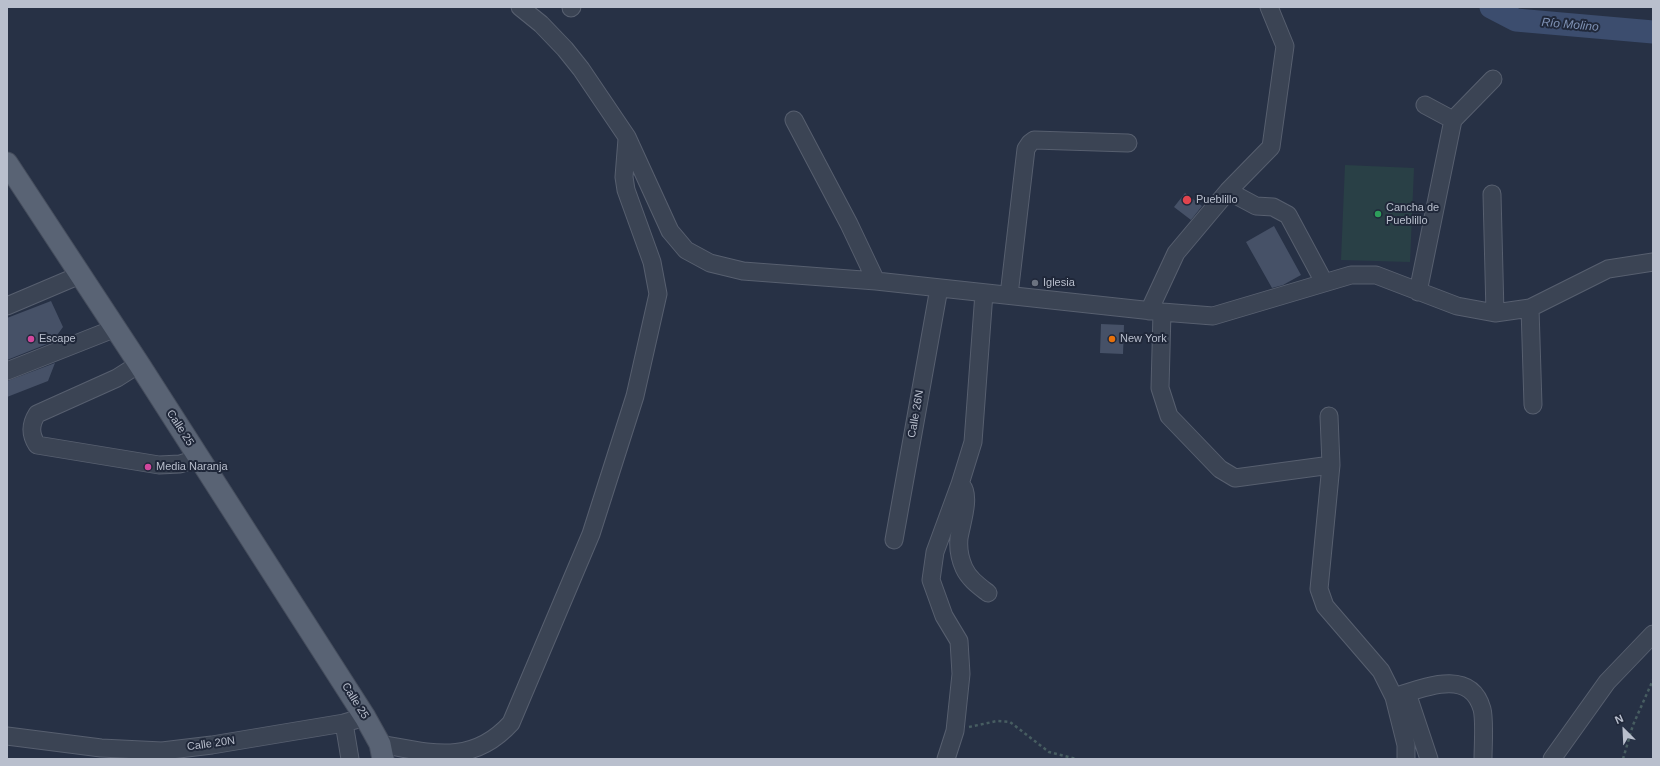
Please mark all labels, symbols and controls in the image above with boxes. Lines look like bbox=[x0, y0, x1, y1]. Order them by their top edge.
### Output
water label: Río Molino bbox=[1541, 15, 1599, 35]
place label: Pueblillo bbox=[1196, 193, 1238, 207]
marker: Pueblillo bbox=[1181, 194, 1193, 206]
place label: Cancha de Pueblillo bbox=[1386, 201, 1439, 227]
marker: Cancha de Pueblillo bbox=[1373, 209, 1383, 219]
place label: Iglesia bbox=[1043, 276, 1075, 290]
marker: Iglesia bbox=[1030, 278, 1040, 288]
place label: Escape bbox=[39, 332, 76, 346]
place label: New York bbox=[1120, 332, 1167, 346]
marker: Escape bbox=[26, 334, 36, 344]
marker: New York bbox=[1107, 334, 1117, 344]
street label: Calle 26N bbox=[905, 389, 927, 439]
street label: Calle 25 bbox=[163, 407, 197, 449]
place label: Media Naranja bbox=[156, 460, 228, 474]
marker: Media Naranja bbox=[143, 462, 153, 472]
street label: Calle 25 bbox=[339, 680, 371, 722]
north arrow bbox=[1604, 710, 1644, 750]
text: N bbox=[1613, 712, 1625, 726]
street label: Calle 20N bbox=[186, 734, 236, 754]

